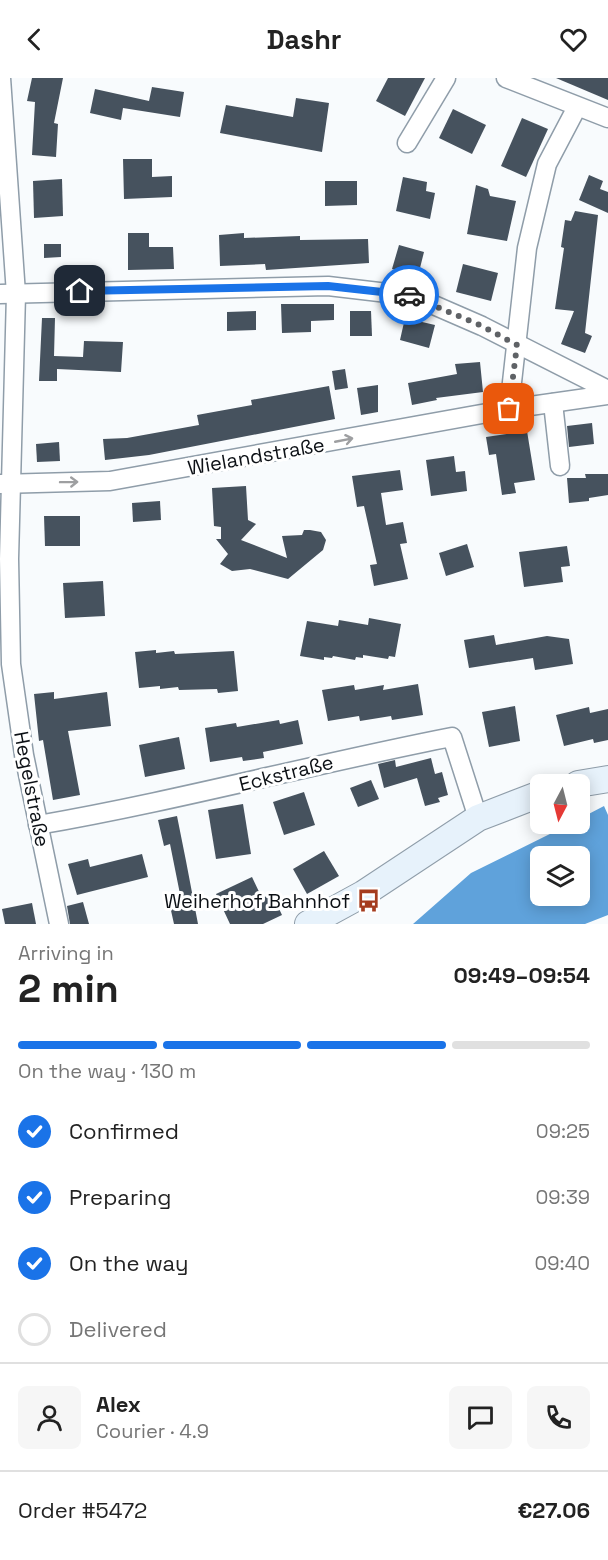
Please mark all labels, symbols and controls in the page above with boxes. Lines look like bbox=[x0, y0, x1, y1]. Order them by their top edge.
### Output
text: Dashr bbox=[267, 22, 341, 57]
icon: back bbox=[18, 23, 51, 56]
icon: heart bbox=[557, 23, 590, 56]
pin bbox=[54, 265, 105, 316]
courier bbox=[379, 265, 439, 325]
icon: home bbox=[63, 274, 96, 307]
icon: car bbox=[393, 279, 426, 312]
pin bbox=[483, 383, 534, 434]
icon: bag bbox=[492, 392, 525, 425]
street label: Wielandstraße bbox=[186, 431, 326, 481]
one-way arrow bbox=[334, 434, 353, 445]
one-way arrow bbox=[58, 477, 78, 488]
street label: Hegelstraße bbox=[8, 729, 56, 849]
street label: Eckstraße bbox=[236, 749, 336, 797]
north arrow bbox=[530, 774, 590, 834]
map controls bbox=[530, 774, 590, 906]
button: layers bbox=[530, 846, 590, 906]
place label: Weiherhof Bahnhof bbox=[164, 888, 350, 914]
bus stop icon: Weiherhof Bahnhof bbox=[355, 888, 381, 914]
text: Arriving in bbox=[18, 940, 114, 966]
text: 09:49–09:54 bbox=[454, 961, 590, 989]
text: 2 min bbox=[18, 964, 119, 1013]
text: On the way · 130 m bbox=[18, 1058, 196, 1084]
icon: check bbox=[18, 1115, 51, 1148]
text: Confirmed bbox=[69, 1117, 179, 1145]
text: 09:25 bbox=[536, 1118, 590, 1144]
icon: check bbox=[18, 1181, 51, 1214]
text: Preparing bbox=[69, 1183, 171, 1211]
text: 09:39 bbox=[536, 1184, 590, 1210]
icon: check bbox=[18, 1247, 51, 1280]
text: On the way bbox=[69, 1249, 188, 1277]
text: 09:40 bbox=[535, 1250, 590, 1276]
text: Delivered bbox=[69, 1315, 167, 1343]
button: person bbox=[18, 1386, 81, 1449]
button: chat bbox=[449, 1386, 512, 1449]
button: phone bbox=[527, 1386, 590, 1449]
text: Alex bbox=[96, 1390, 141, 1418]
text: Courier · 4.9 bbox=[96, 1418, 209, 1444]
text: Order #5472 bbox=[18, 1496, 147, 1524]
text: €27.06 bbox=[517, 1496, 590, 1524]

